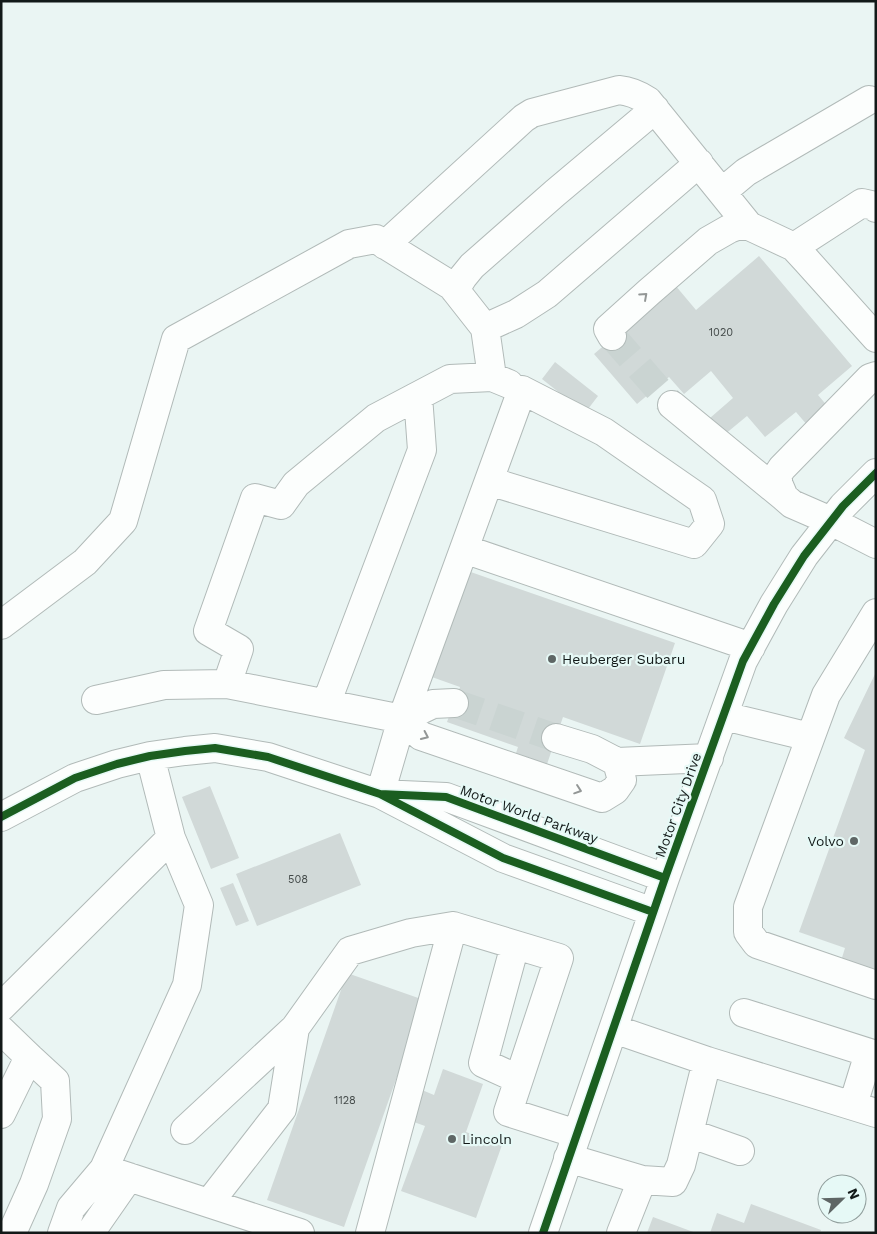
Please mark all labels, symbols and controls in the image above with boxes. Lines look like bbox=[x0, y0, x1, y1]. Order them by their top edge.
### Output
one-way arrow bbox=[639, 293, 648, 302]
house number: 1020 bbox=[709, 326, 733, 339]
place label: Heuberger Subaru bbox=[562, 651, 685, 667]
marker: Heuberger Subaru bbox=[546, 653, 558, 665]
one-way arrow bbox=[420, 730, 429, 740]
street label: Motor City Drive bbox=[652, 750, 704, 860]
street label: Motor World Parkway bbox=[458, 782, 601, 847]
one-way arrow bbox=[574, 784, 582, 794]
place label: Volvo bbox=[807, 833, 844, 849]
marker: Volvo bbox=[848, 835, 860, 847]
house number: 508 bbox=[288, 873, 308, 886]
house number: 1128 bbox=[334, 1094, 356, 1107]
place label: Lincoln bbox=[462, 1131, 512, 1147]
marker: Lincoln bbox=[446, 1133, 458, 1145]
north arrow bbox=[817, 1174, 867, 1224]
text: N bbox=[845, 1186, 863, 1202]

